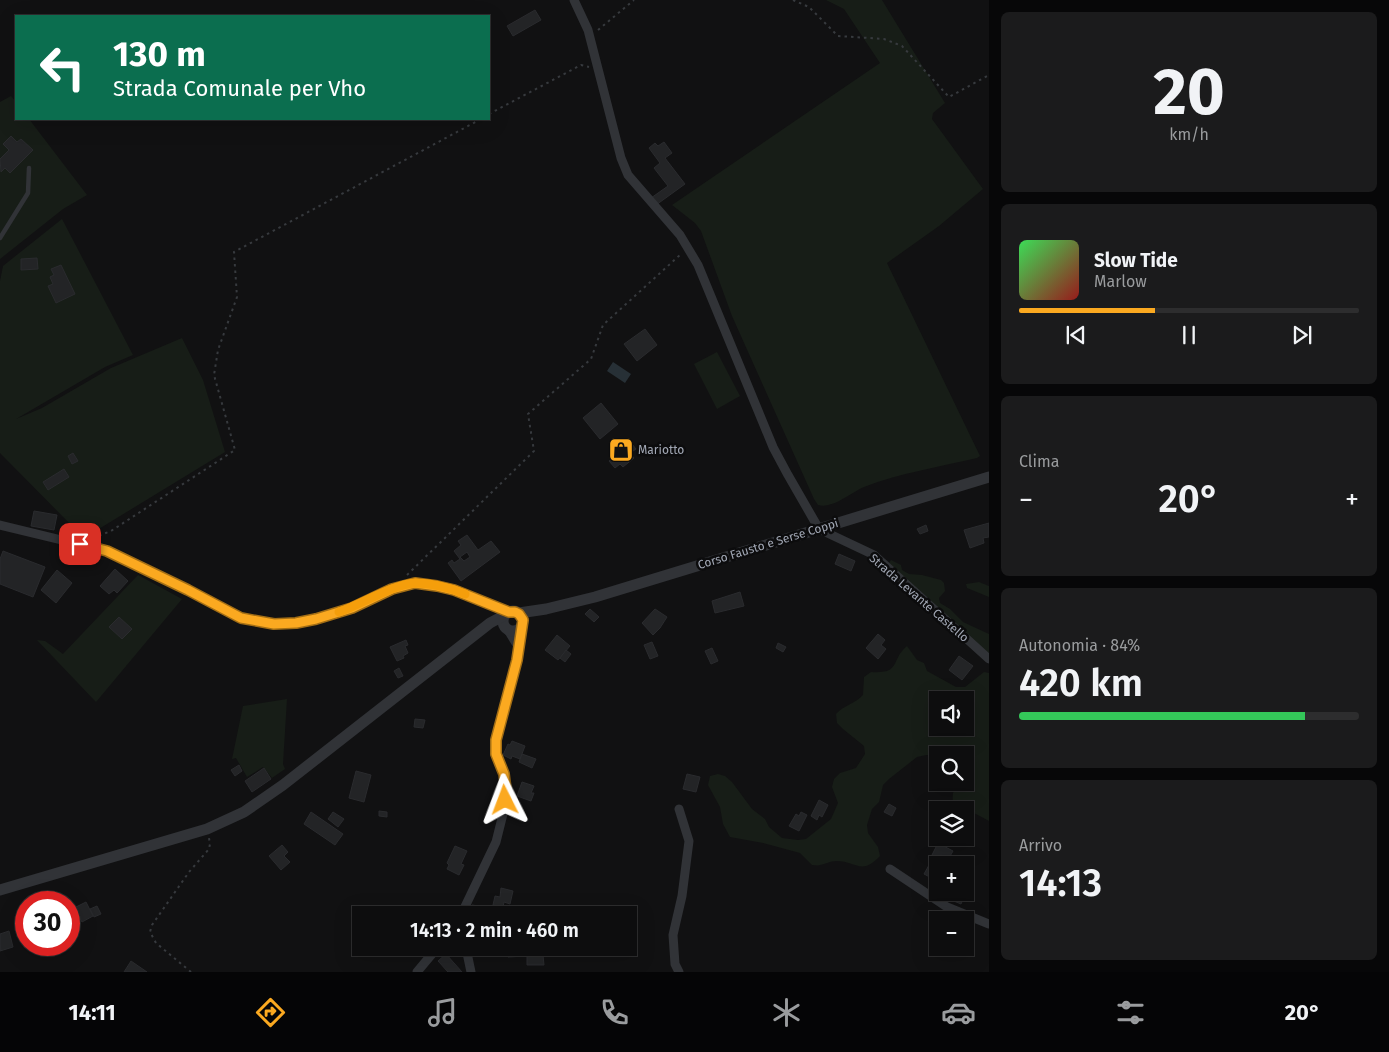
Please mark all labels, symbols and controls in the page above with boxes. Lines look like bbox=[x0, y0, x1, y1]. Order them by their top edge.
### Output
text: 130 m bbox=[113, 33, 206, 75]
icon: left bbox=[30, 35, 95, 100]
text: 20 bbox=[1153, 53, 1225, 131]
text: Strada Comunale per Vho bbox=[113, 75, 366, 102]
text: km/h bbox=[1169, 125, 1209, 144]
text: Slow Tide bbox=[1094, 249, 1178, 272]
text: Marlow bbox=[1094, 272, 1147, 291]
icon: previous bbox=[1062, 321, 1090, 349]
icon: pause bbox=[1175, 321, 1203, 349]
icon: next bbox=[1288, 321, 1316, 349]
shop icon: Mariotto bbox=[608, 437, 634, 463]
place label: Mariotto bbox=[638, 443, 684, 457]
text: Clima bbox=[1019, 452, 1059, 471]
text: 20° bbox=[1158, 476, 1220, 522]
text: − bbox=[1019, 483, 1033, 516]
text: + bbox=[1345, 483, 1359, 516]
street label: Corso Fausto e Serse Coppi bbox=[696, 516, 840, 572]
pin bbox=[59, 523, 101, 565]
icon: arrive bbox=[66, 530, 94, 558]
street label: Strada Levante Castello bbox=[866, 551, 972, 645]
text: Autonomia · 84% bbox=[1019, 636, 1140, 655]
text: 420 km bbox=[1019, 660, 1143, 706]
map controls bbox=[929, 691, 974, 956]
button: sound bbox=[929, 691, 974, 736]
button: search bbox=[929, 746, 974, 791]
position arrow bbox=[478, 773, 530, 825]
button: layers bbox=[929, 801, 974, 846]
text: Arrivo bbox=[1019, 836, 1062, 855]
button: + bbox=[929, 856, 974, 901]
text: 14:13 bbox=[1019, 860, 1102, 906]
speed limit sign: 30 bbox=[15, 891, 80, 956]
button: − bbox=[929, 911, 974, 956]
text: 14:13 · 2 min · 460 m bbox=[410, 919, 579, 942]
icon: directions bbox=[253, 995, 288, 1030]
icon: music bbox=[425, 995, 460, 1030]
icon: phone bbox=[597, 995, 632, 1030]
icon: climate bbox=[769, 995, 804, 1030]
icon: car bbox=[941, 995, 976, 1030]
icon: filters bbox=[1113, 995, 1148, 1030]
text: 14:11 bbox=[69, 999, 116, 1026]
text: 20° bbox=[1285, 999, 1320, 1026]

